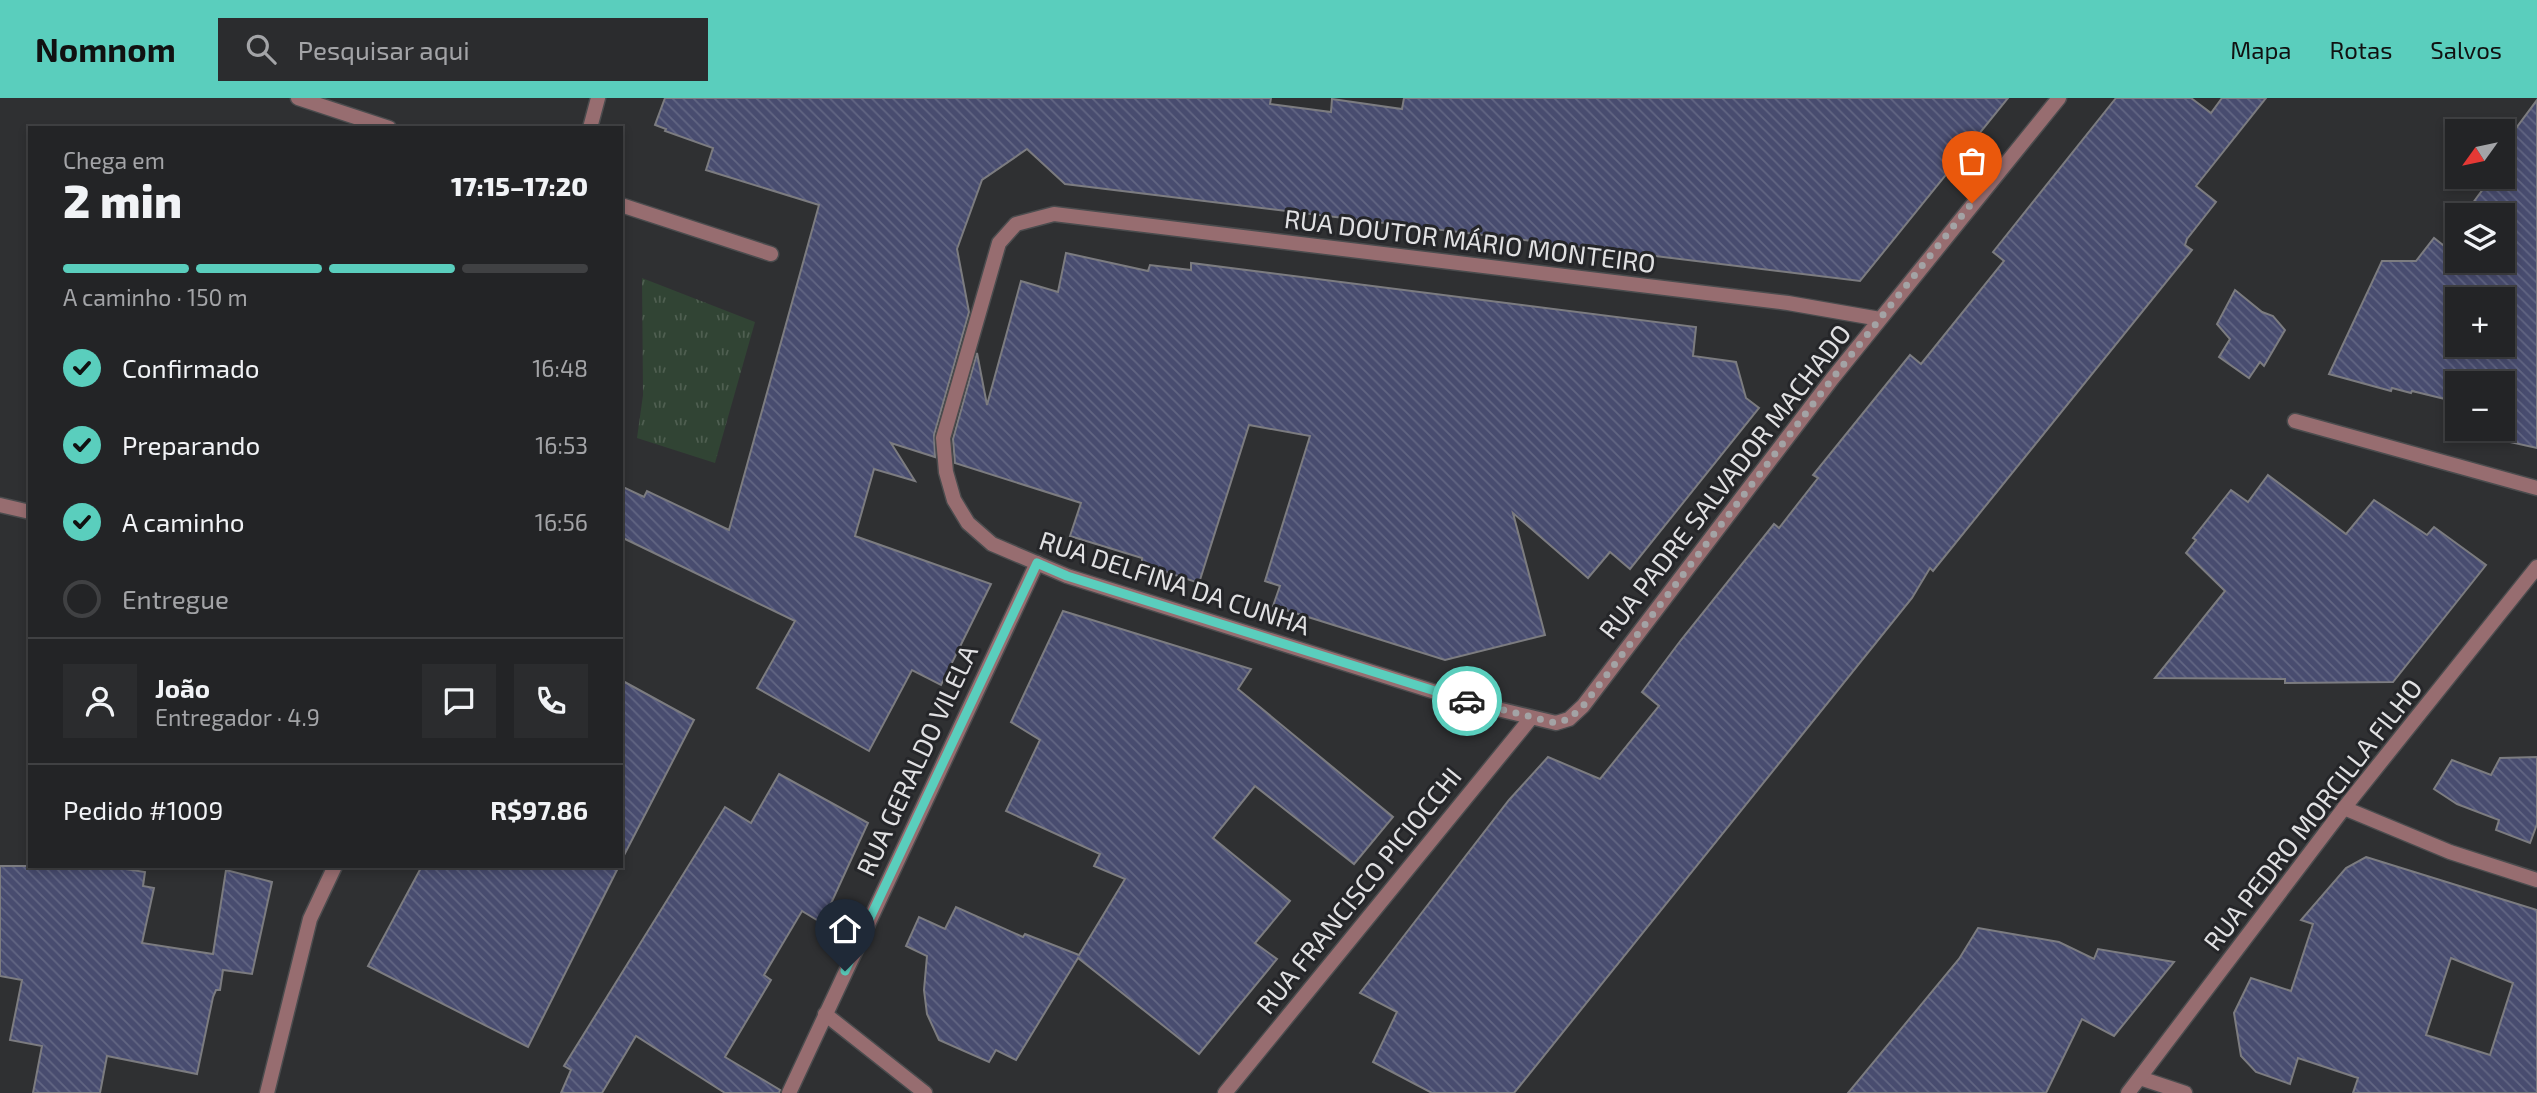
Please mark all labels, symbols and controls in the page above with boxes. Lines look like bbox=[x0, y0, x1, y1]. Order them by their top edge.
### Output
search box bbox=[218, 18, 708, 81]
text: Nomnom bbox=[35, 29, 176, 69]
icon: search bbox=[242, 30, 280, 68]
text: Pesquisar aqui bbox=[298, 34, 470, 65]
text: Mapa bbox=[2230, 35, 2292, 64]
text: Rotas bbox=[2330, 35, 2392, 64]
text: Salvos bbox=[2430, 35, 2502, 64]
north arrow bbox=[2445, 119, 2515, 189]
map controls bbox=[2445, 119, 2515, 441]
pin bbox=[1942, 131, 2002, 203]
icon: bag bbox=[1953, 142, 1991, 180]
text: Chega em bbox=[63, 146, 165, 174]
text: 17:15–17:20 bbox=[451, 170, 588, 201]
text: 2 min bbox=[63, 172, 182, 227]
street label: RUA DOUTOR MÁRIO MONTEIRO bbox=[1283, 202, 1657, 278]
button: layers bbox=[2445, 203, 2515, 273]
text: A caminho · 150 m bbox=[63, 283, 248, 311]
button: + bbox=[2445, 287, 2515, 357]
street label: RUA PADRE SALVADOR MACHADO bbox=[1592, 318, 1856, 644]
icon: check bbox=[63, 349, 101, 387]
text: Confirmado bbox=[122, 352, 260, 383]
text: 16:48 bbox=[532, 354, 588, 382]
button: − bbox=[2445, 371, 2515, 441]
icon: check bbox=[63, 426, 101, 464]
text: Preparando bbox=[122, 429, 260, 460]
text: 16:53 bbox=[535, 431, 588, 459]
icon: check bbox=[63, 503, 101, 541]
text: A caminho bbox=[122, 506, 245, 537]
text: 16:56 bbox=[535, 508, 588, 536]
street label: RUA DELFINA DA CUNHA bbox=[1036, 524, 1314, 640]
text: Entregue bbox=[122, 583, 229, 614]
street label: RUA GERALDO VILELA bbox=[849, 640, 983, 880]
button: person bbox=[63, 664, 137, 738]
button: chat bbox=[422, 664, 496, 738]
button: phone bbox=[514, 664, 588, 738]
courier bbox=[1432, 666, 1502, 736]
text: João bbox=[155, 672, 210, 703]
street label: RUA PEDRO MORCILLA FILHO bbox=[2196, 672, 2428, 956]
icon: car bbox=[1448, 682, 1486, 720]
text: Entregador · 4.9 bbox=[155, 703, 320, 731]
street label: RUA FRANCISCO PICIOCCHI bbox=[1249, 761, 1467, 1019]
text: Pedido #1009 bbox=[63, 794, 223, 825]
text: R$97.86 bbox=[490, 794, 588, 825]
pin bbox=[815, 899, 875, 971]
icon: home bbox=[826, 910, 864, 948]

